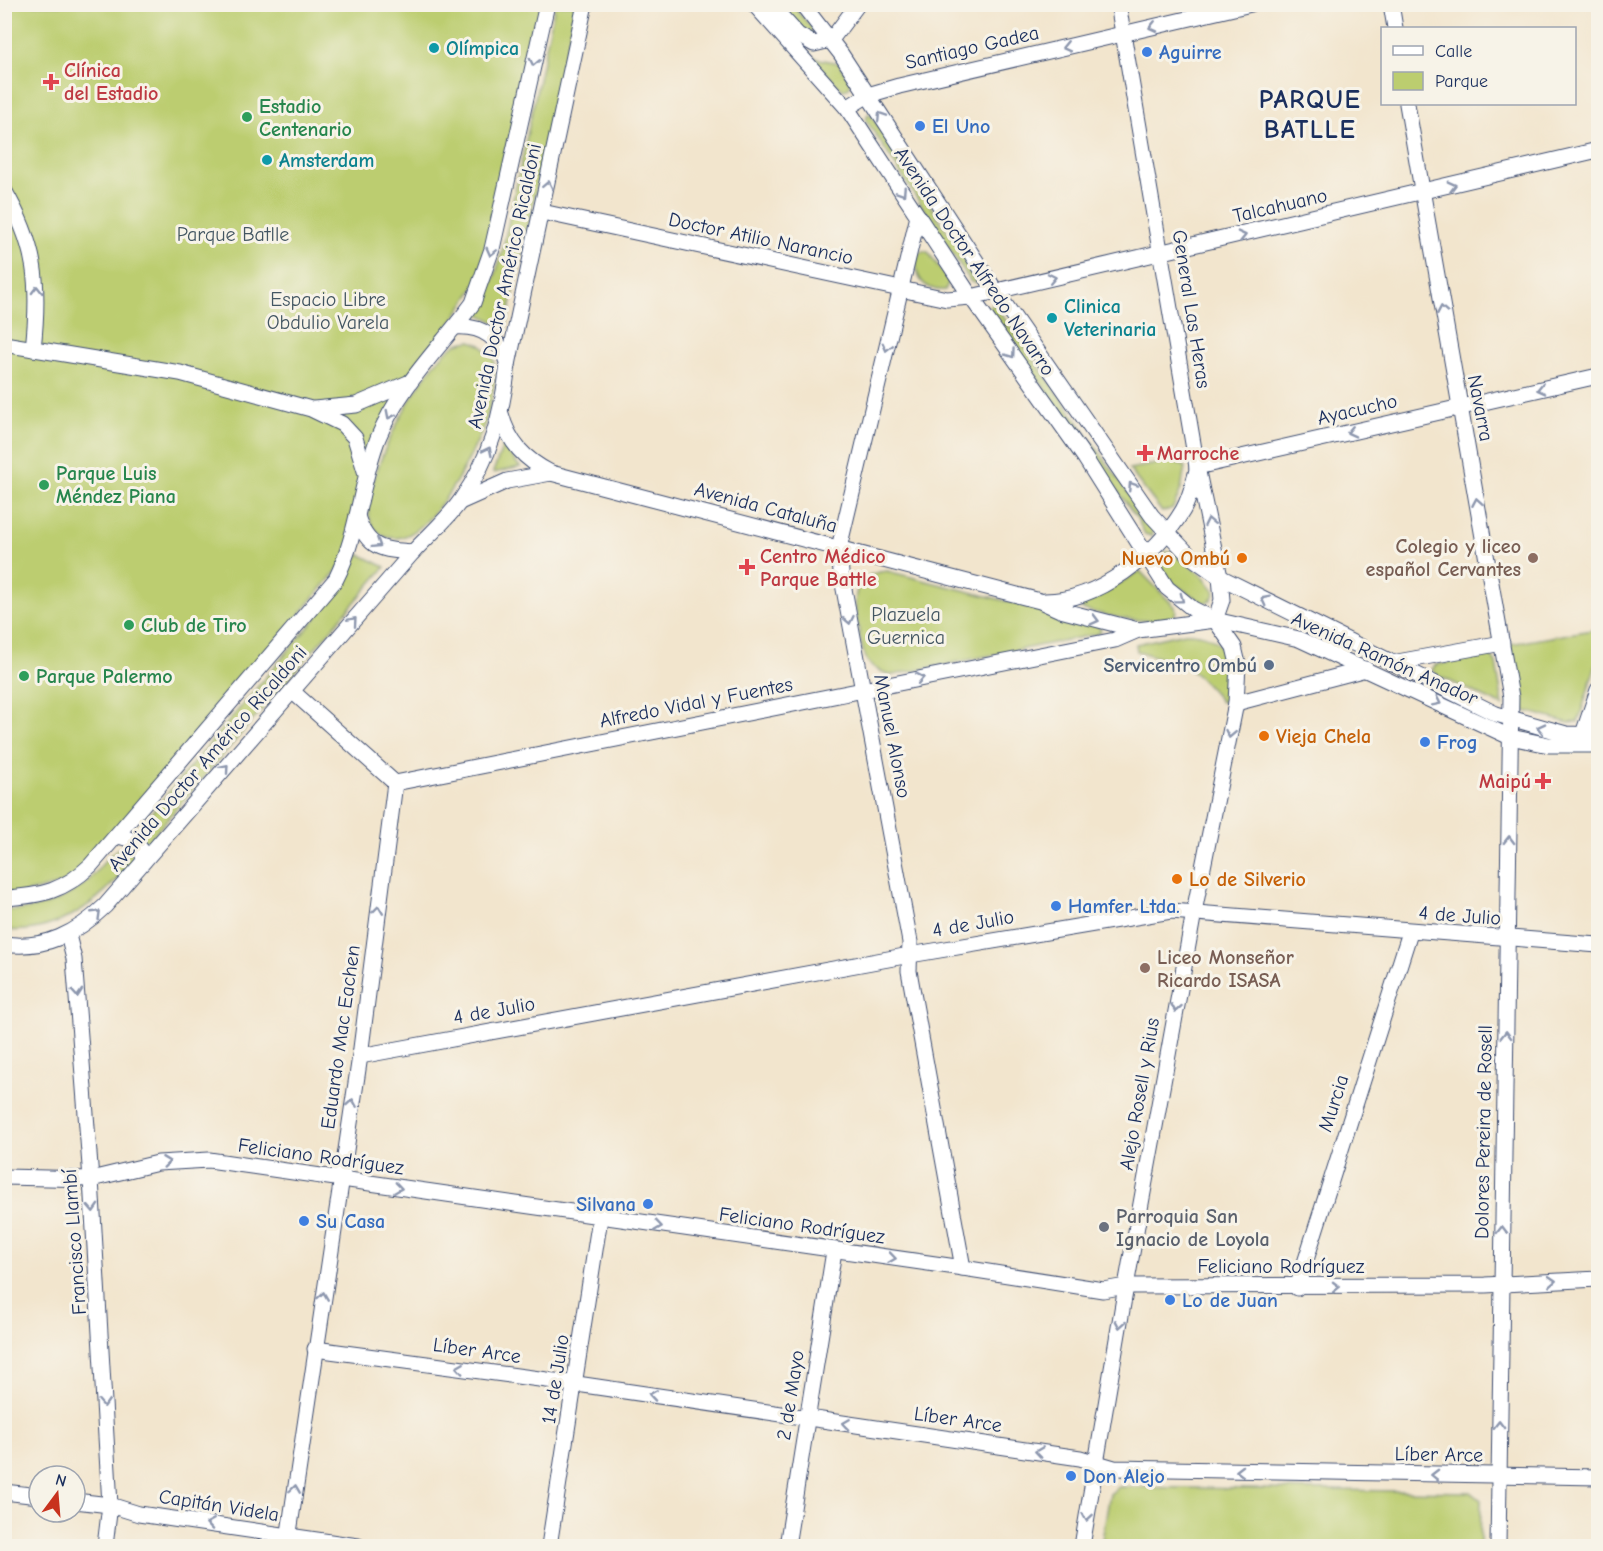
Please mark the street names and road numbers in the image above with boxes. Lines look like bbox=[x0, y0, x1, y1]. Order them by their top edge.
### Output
street label: Santiago Gadea bbox=[903, 21, 1041, 74]
street label: Avenida Doctor Américo Ricaldoni bbox=[463, 141, 546, 431]
street label: Avenida Doctor Alfredo Navarro bbox=[889, 143, 1060, 380]
street label: Talcahuano bbox=[1231, 183, 1330, 228]
street label: Doctor Atilio Narancio bbox=[666, 208, 855, 269]
street label: General Las Heras bbox=[1168, 228, 1215, 390]
street label: Navarra bbox=[1463, 373, 1498, 443]
street label: Ayacucho bbox=[1315, 389, 1399, 430]
street label: Avenida Cataluña bbox=[692, 477, 840, 538]
street label: Avenida Ramón Anador bbox=[1288, 607, 1482, 710]
street label: Avenida Doctor Américo Ricaldoni bbox=[103, 641, 312, 876]
street label: Alfredo Vidal y Fuentes bbox=[598, 672, 795, 732]
street label: Manuel Alonso bbox=[869, 672, 916, 800]
street label: 4 de Julio bbox=[1418, 901, 1502, 930]
street label: 4 de Julio bbox=[930, 905, 1016, 942]
street label: Eduardo Mac Eachen bbox=[316, 944, 365, 1131]
street label: 4 de Julio bbox=[451, 992, 537, 1029]
street label: Alejo Rosell y Rius bbox=[1115, 1016, 1164, 1172]
street label: Dolores Pereira de Rosell bbox=[1470, 1025, 1497, 1239]
street label: Murcia bbox=[1313, 1072, 1354, 1135]
street label: Feliciano Rodríguez bbox=[237, 1133, 406, 1180]
street label: Francisco Llambí bbox=[58, 1168, 91, 1316]
street label: Feliciano Rodríguez bbox=[718, 1202, 887, 1249]
street label: Feliciano Rodríguez bbox=[1197, 1255, 1365, 1278]
street label: Líber Arce bbox=[431, 1333, 522, 1368]
street label: 14 de Julio bbox=[537, 1333, 574, 1426]
street label: 2 de Mayo bbox=[772, 1348, 809, 1442]
street label: Líber Arce bbox=[912, 1402, 1003, 1437]
street label: Líber Arce bbox=[1395, 1442, 1483, 1467]
street label: Capitán Videla bbox=[157, 1485, 281, 1526]

